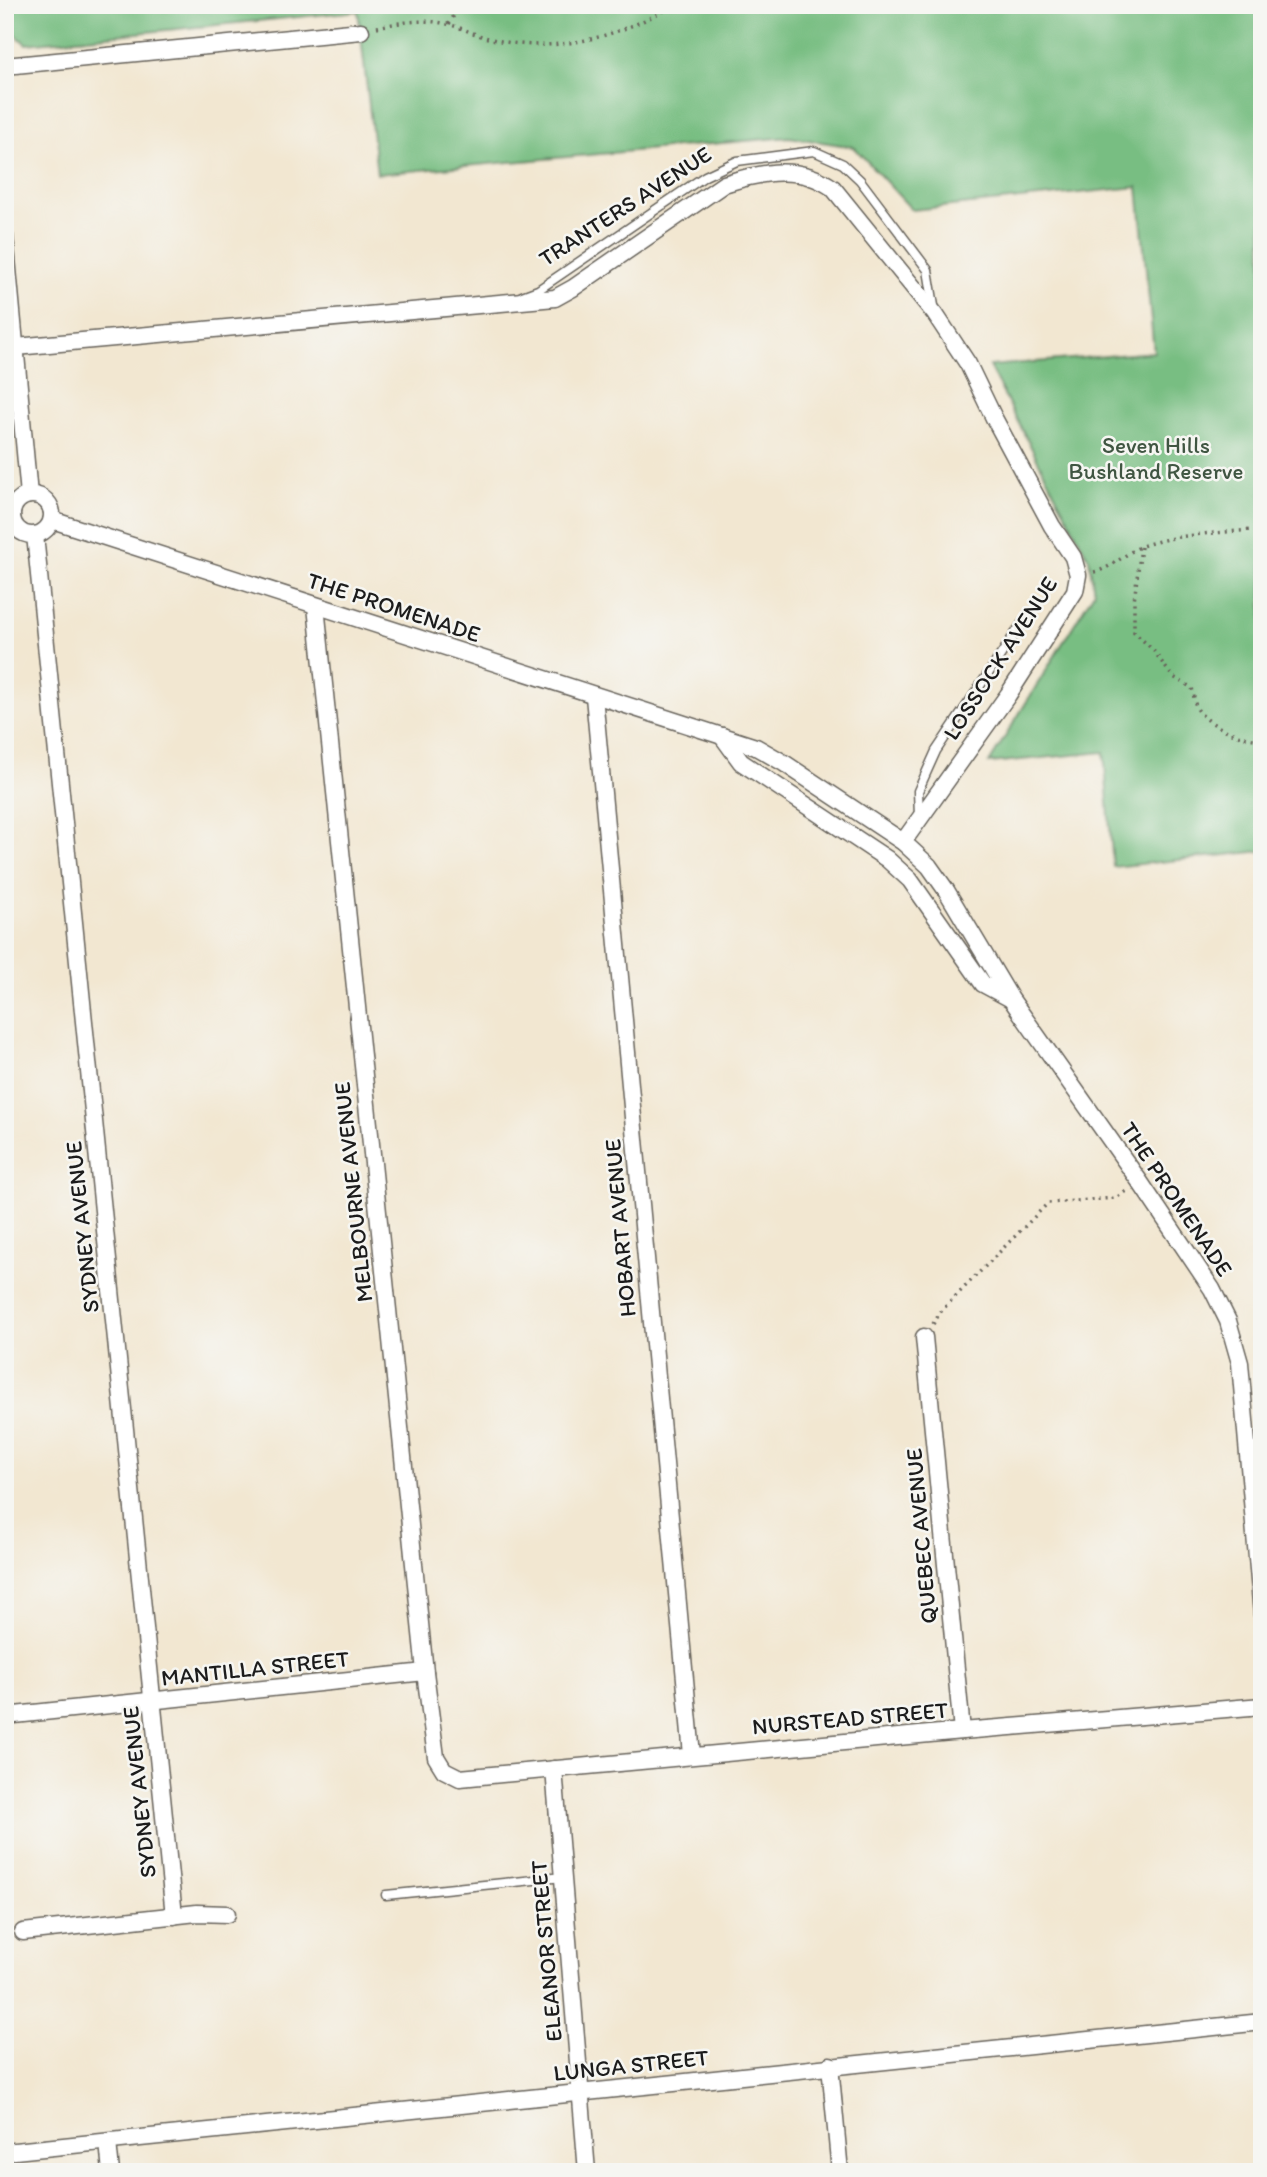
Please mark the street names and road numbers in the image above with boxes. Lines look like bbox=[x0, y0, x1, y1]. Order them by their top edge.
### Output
street label: TRANTERS AVENUE bbox=[533, 140, 717, 272]
street label: THE PROMENADE bbox=[304, 566, 484, 648]
street label: LOSSOCK AVENUE bbox=[937, 571, 1063, 745]
street label: MELBOURNE AVENUE bbox=[328, 1080, 378, 1303]
street label: THE PROMENADE bbox=[1115, 1116, 1239, 1282]
street label: HOBART AVENUE bbox=[598, 1138, 642, 1318]
street label: SYDNEY AVENUE bbox=[59, 1140, 105, 1314]
street label: QUEBEC AVENUE bbox=[899, 1447, 943, 1625]
street label: MANTILLA STREET bbox=[160, 1644, 350, 1692]
street label: NURSTEAD STREET bbox=[751, 1695, 949, 1741]
street label: SYDNEY AVENUE bbox=[116, 1705, 162, 1879]
street label: ELEANOR STREET bbox=[524, 1859, 568, 2043]
street label: LUNGA STREET bbox=[552, 2043, 710, 2087]

